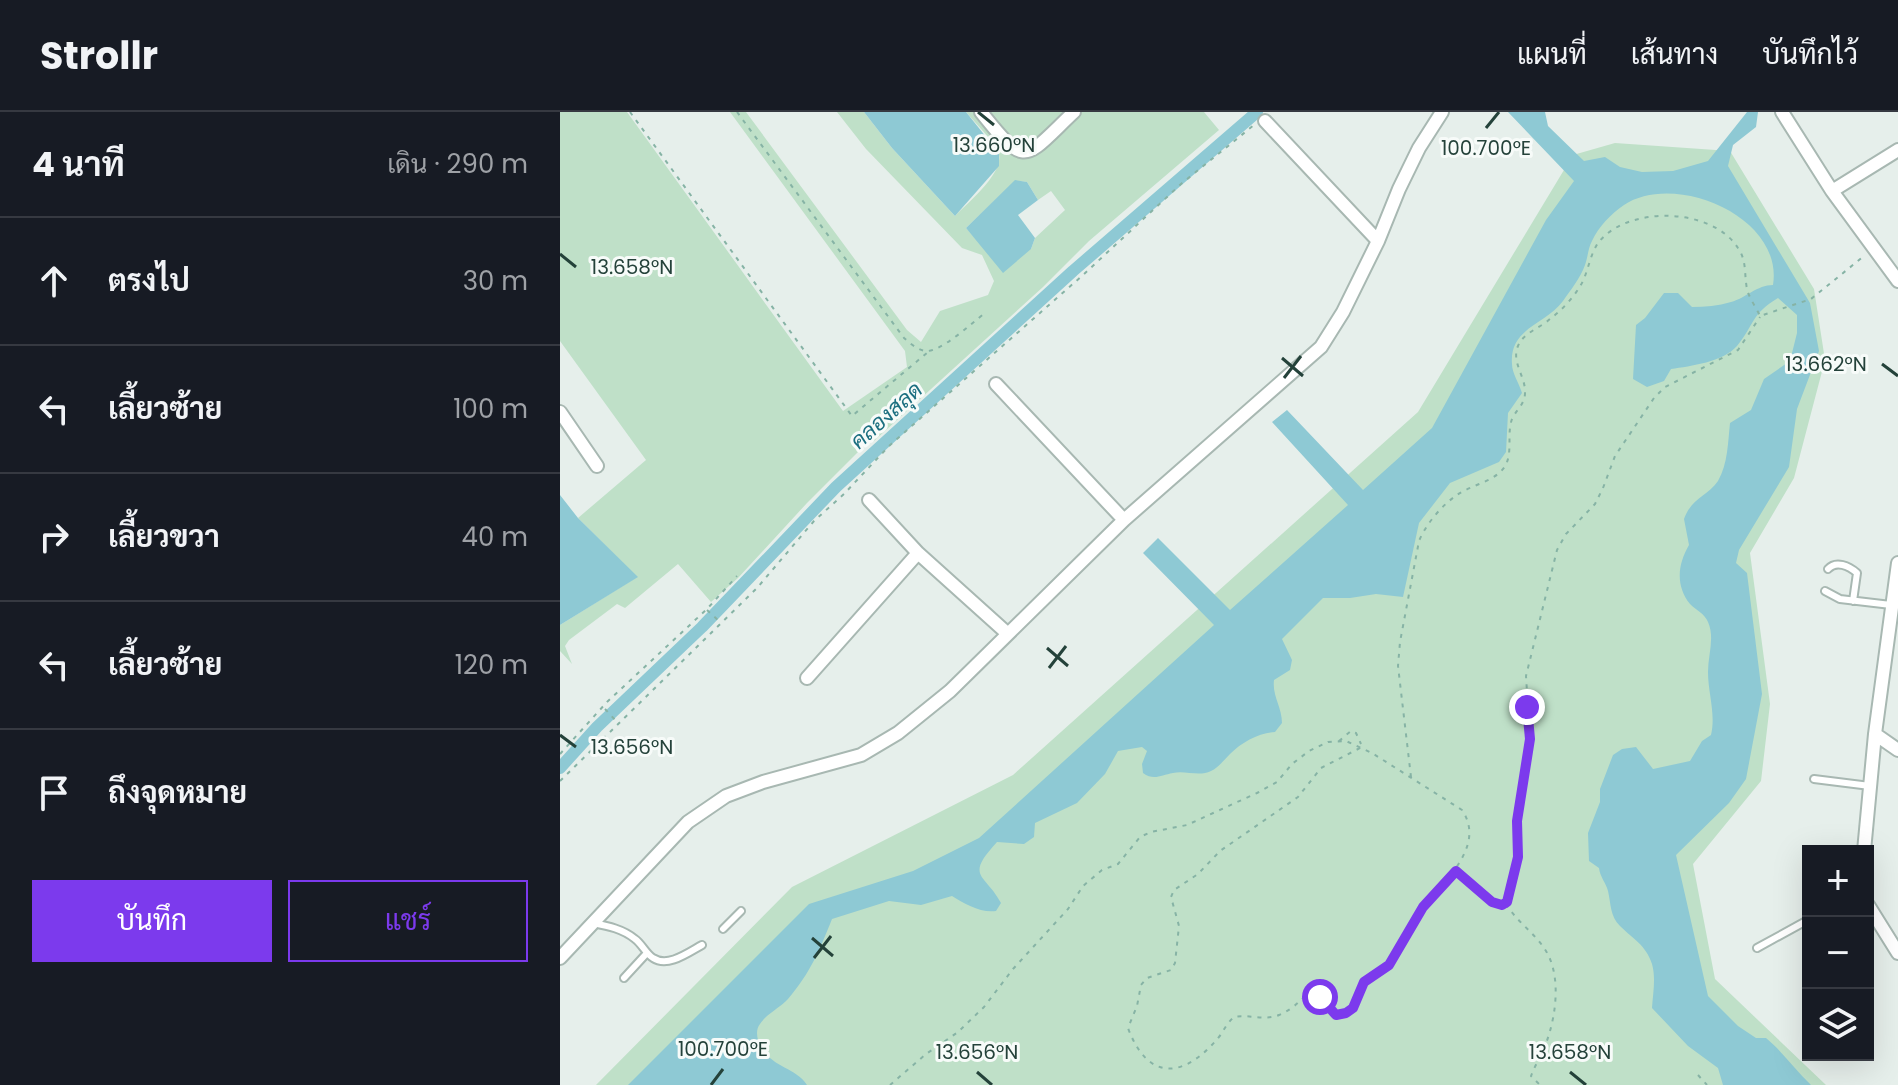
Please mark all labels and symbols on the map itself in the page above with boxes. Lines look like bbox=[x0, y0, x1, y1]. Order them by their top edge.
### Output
text: 13.660°N bbox=[953, 131, 1035, 159]
text: 100.700°E bbox=[1441, 134, 1531, 162]
text: 13.658°N bbox=[591, 253, 673, 281]
text: 13.662°N bbox=[1785, 350, 1867, 378]
water label: คลองสลุด bbox=[843, 375, 929, 456]
route end bbox=[1509, 689, 1545, 725]
text: 13.656°N bbox=[591, 733, 673, 761]
route start bbox=[1302, 979, 1338, 1015]
text: 100.700°E bbox=[678, 1035, 768, 1063]
text: 13.656°N bbox=[936, 1038, 1018, 1066]
text: 13.658°N bbox=[1529, 1038, 1611, 1066]

